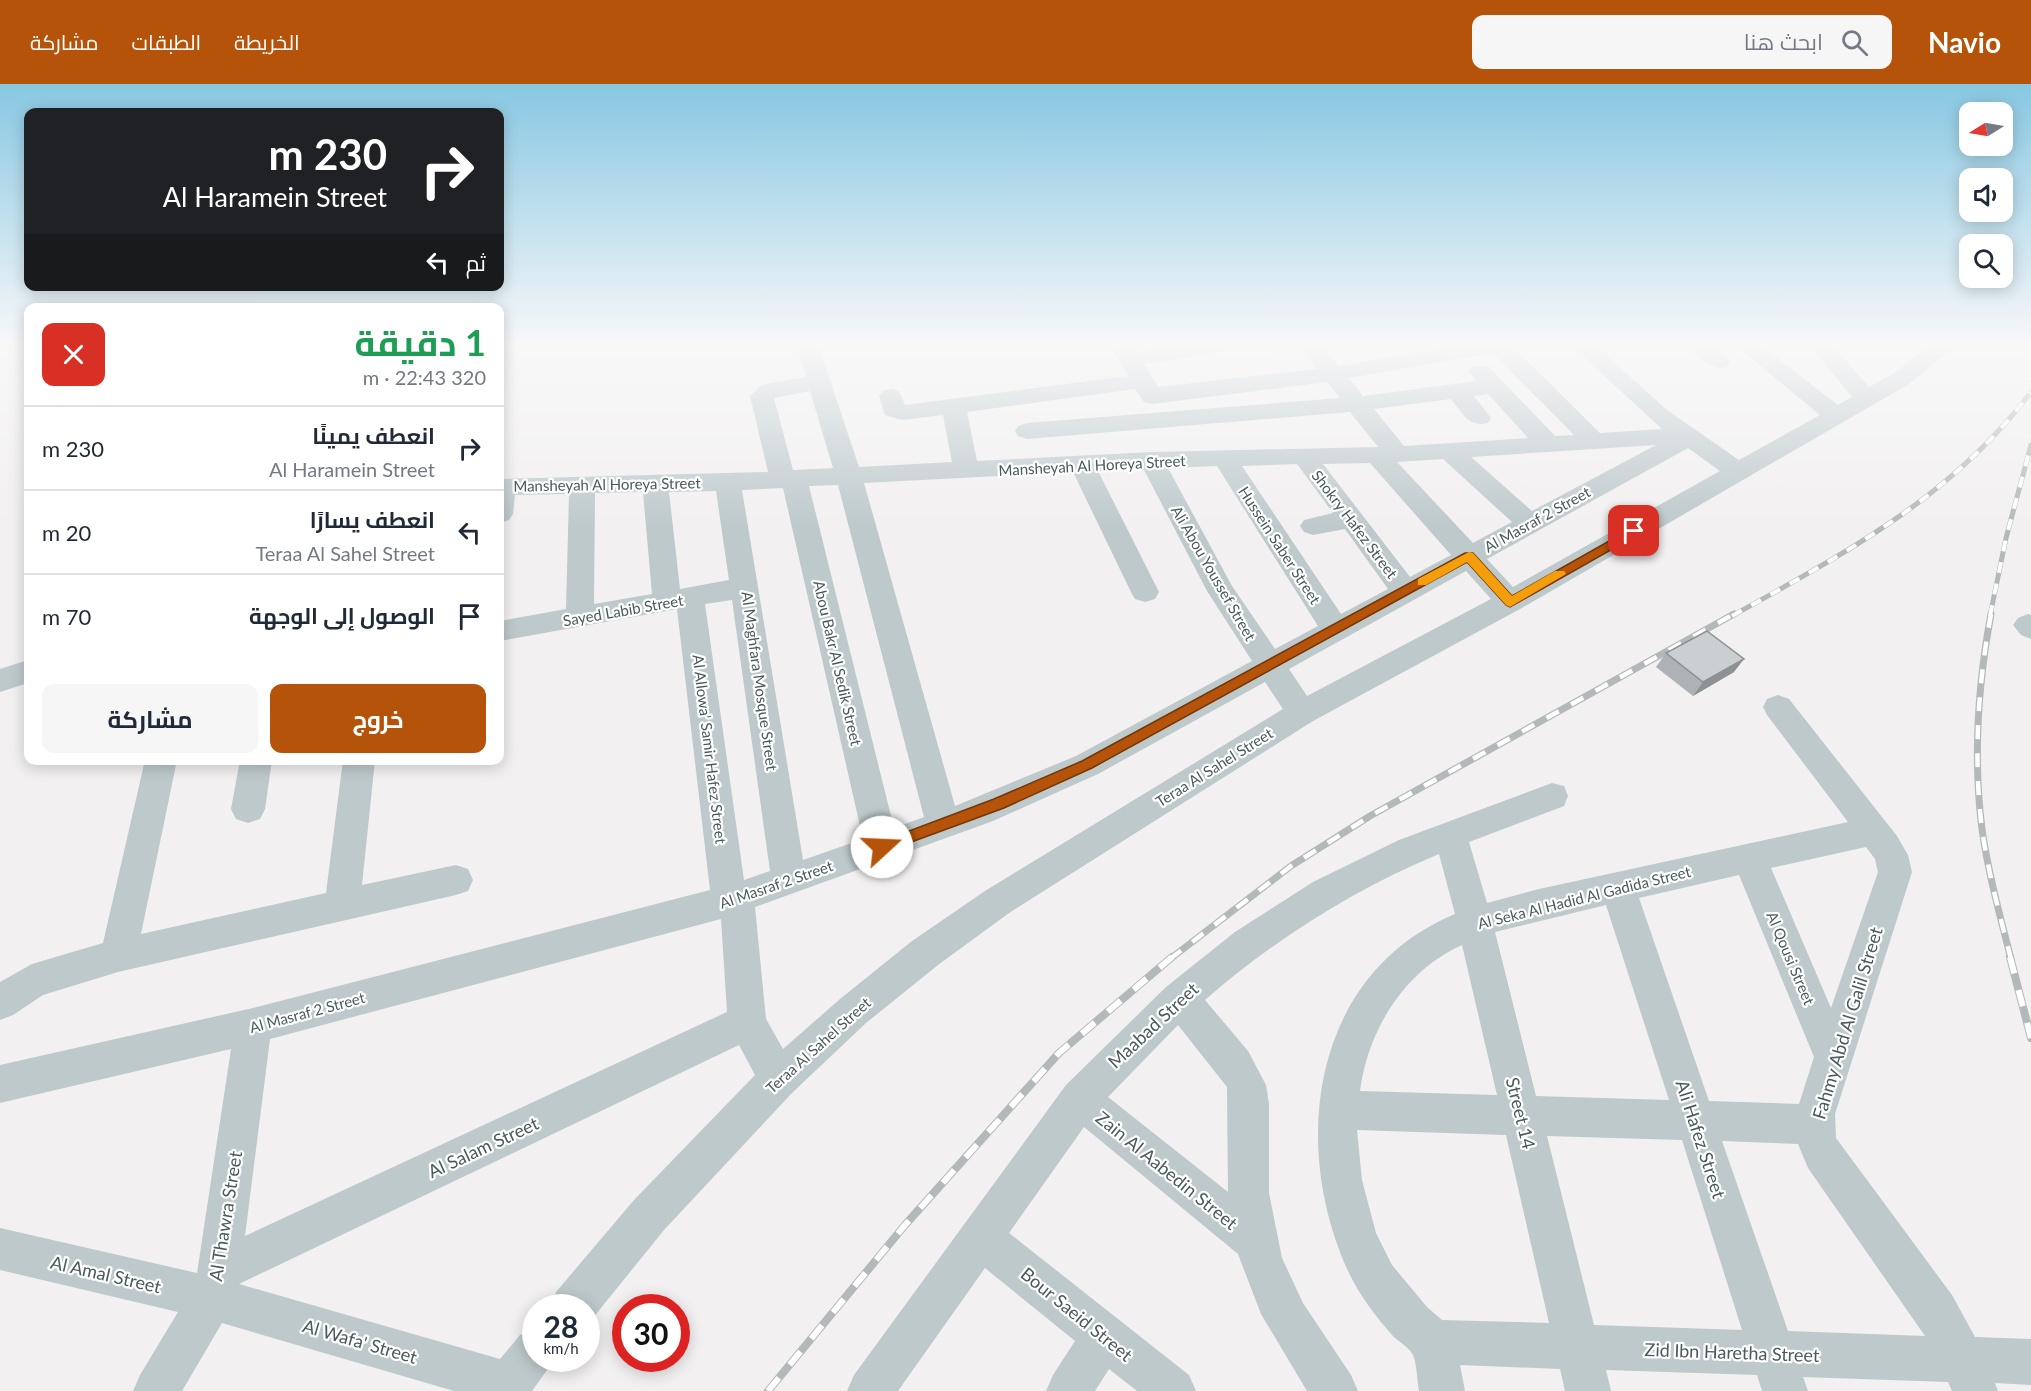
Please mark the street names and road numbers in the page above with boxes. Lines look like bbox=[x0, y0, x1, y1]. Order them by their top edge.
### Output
street label: Mansheyah Al Horeya Street bbox=[998, 451, 1187, 479]
street label: Shokry Hafez Street bbox=[1308, 466, 1402, 582]
street label: Mansheyah Al Horeya Street bbox=[513, 473, 701, 495]
street label: Al Masraf 2 Street bbox=[1481, 482, 1594, 556]
street label: Hussein Saber Street bbox=[1235, 483, 1325, 608]
street label: Ali Abou Youssef Street bbox=[1168, 502, 1260, 644]
street label: Abou Bakr Al Sedik Street bbox=[810, 579, 866, 748]
street label: Sayed Labib Street bbox=[561, 590, 685, 629]
street label: Al Maghfara Mosque Street bbox=[739, 590, 782, 772]
street label: Al Allowa' Samir Hafez Street bbox=[689, 653, 731, 845]
street label: Teraa Al Sahel Street bbox=[1152, 723, 1276, 810]
street label: Al Masraf 2 Street bbox=[717, 856, 836, 912]
street label: Al Seka Al Hadid Al Gadida Street bbox=[1476, 862, 1693, 932]
street label: Al Qousi Street bbox=[1763, 909, 1819, 1008]
street label: Fahmy Abd Al Galil Street bbox=[1807, 924, 1887, 1122]
street label: Maabad Street bbox=[1103, 977, 1203, 1072]
street label: Al Masraf 2 Street bbox=[247, 988, 367, 1036]
street label: Teraa Al Sahel Street bbox=[762, 993, 875, 1097]
street label: Street 14 bbox=[1502, 1075, 1540, 1151]
street label: Ali Hafez Street bbox=[1671, 1077, 1731, 1202]
street label: Zain Al Aabedin Street bbox=[1092, 1106, 1243, 1234]
street label: Al Salam Street bbox=[424, 1112, 542, 1182]
street label: Al Thawra Street bbox=[204, 1149, 246, 1283]
street label: Al Amal Street bbox=[49, 1251, 164, 1297]
street label: Bour Saeid Street bbox=[1017, 1262, 1138, 1366]
street label: Al Wafa' Street bbox=[300, 1314, 420, 1368]
street label: Zid Ibn Haretha Street bbox=[1644, 1338, 1820, 1366]

